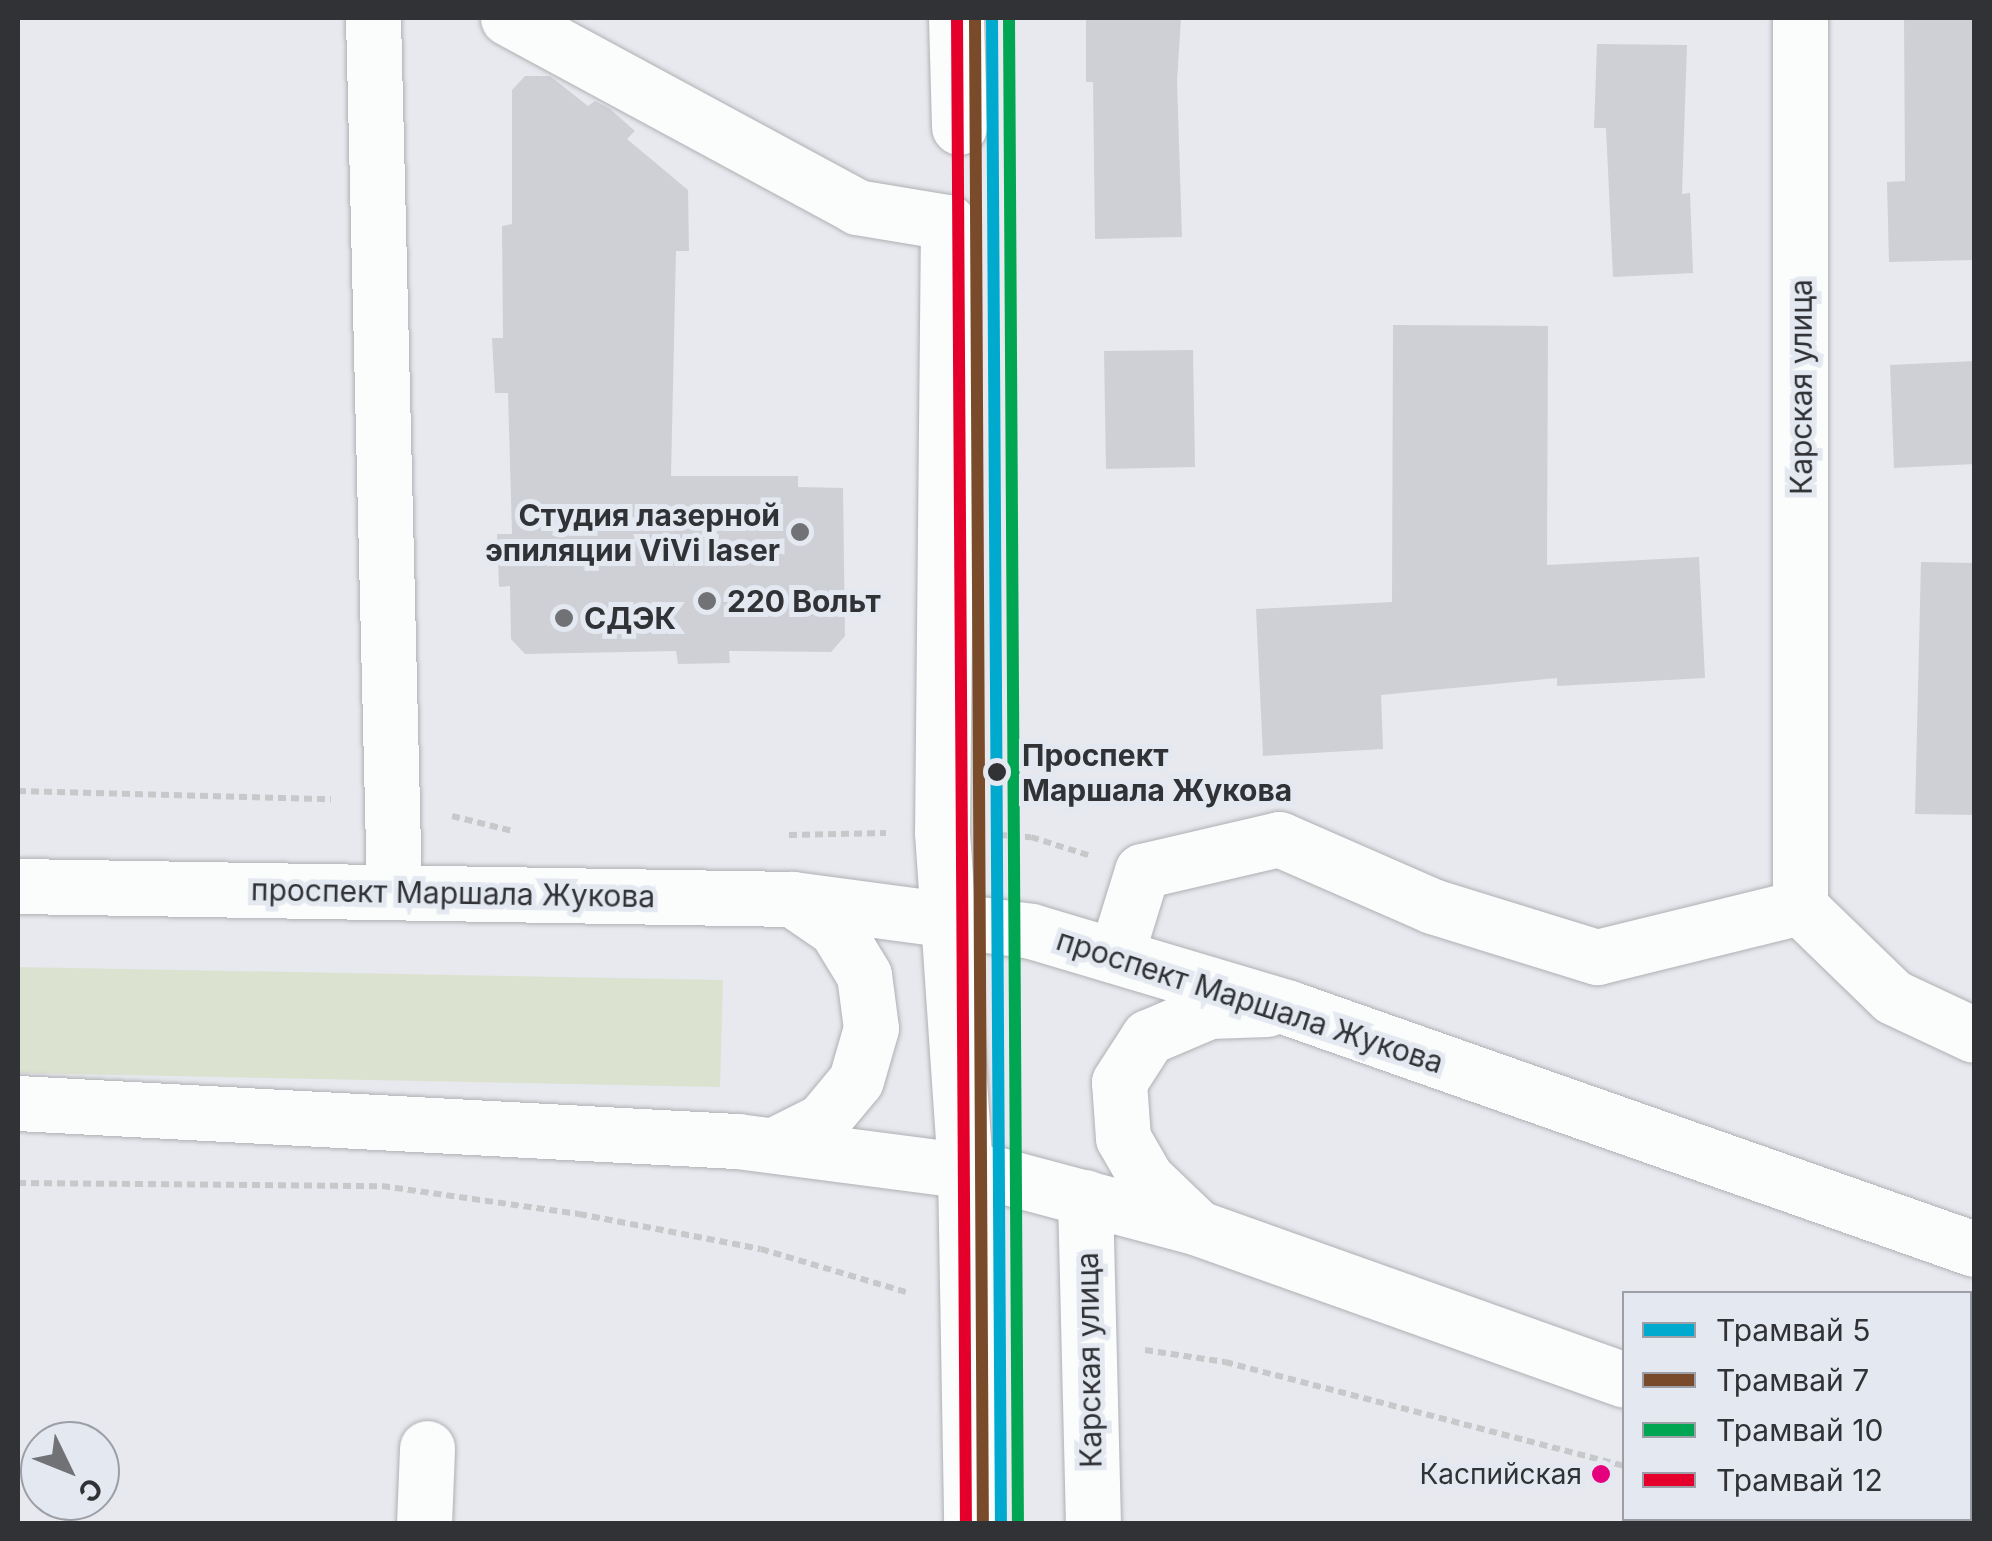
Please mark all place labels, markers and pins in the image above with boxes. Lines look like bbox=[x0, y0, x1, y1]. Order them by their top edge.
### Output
place label: Студия лазерной эпиляции ViVi laser bbox=[485, 497, 780, 568]
marker: Студия лазерной эпиляции ViVi laser bbox=[789, 521, 811, 543]
place label: 220 Вольт bbox=[727, 583, 881, 619]
marker: 220 Вольт bbox=[696, 590, 718, 612]
place label: СДЭК bbox=[584, 600, 676, 636]
marker: СДЭК bbox=[553, 607, 575, 629]
place label: Проспект Маршала Жукова bbox=[1022, 737, 1292, 808]
marker: Проспект Маршала Жукова bbox=[981, 756, 1013, 788]
place label: Каспийская bbox=[1419, 1457, 1582, 1491]
marker: Каспийская bbox=[1591, 1464, 1611, 1484]

